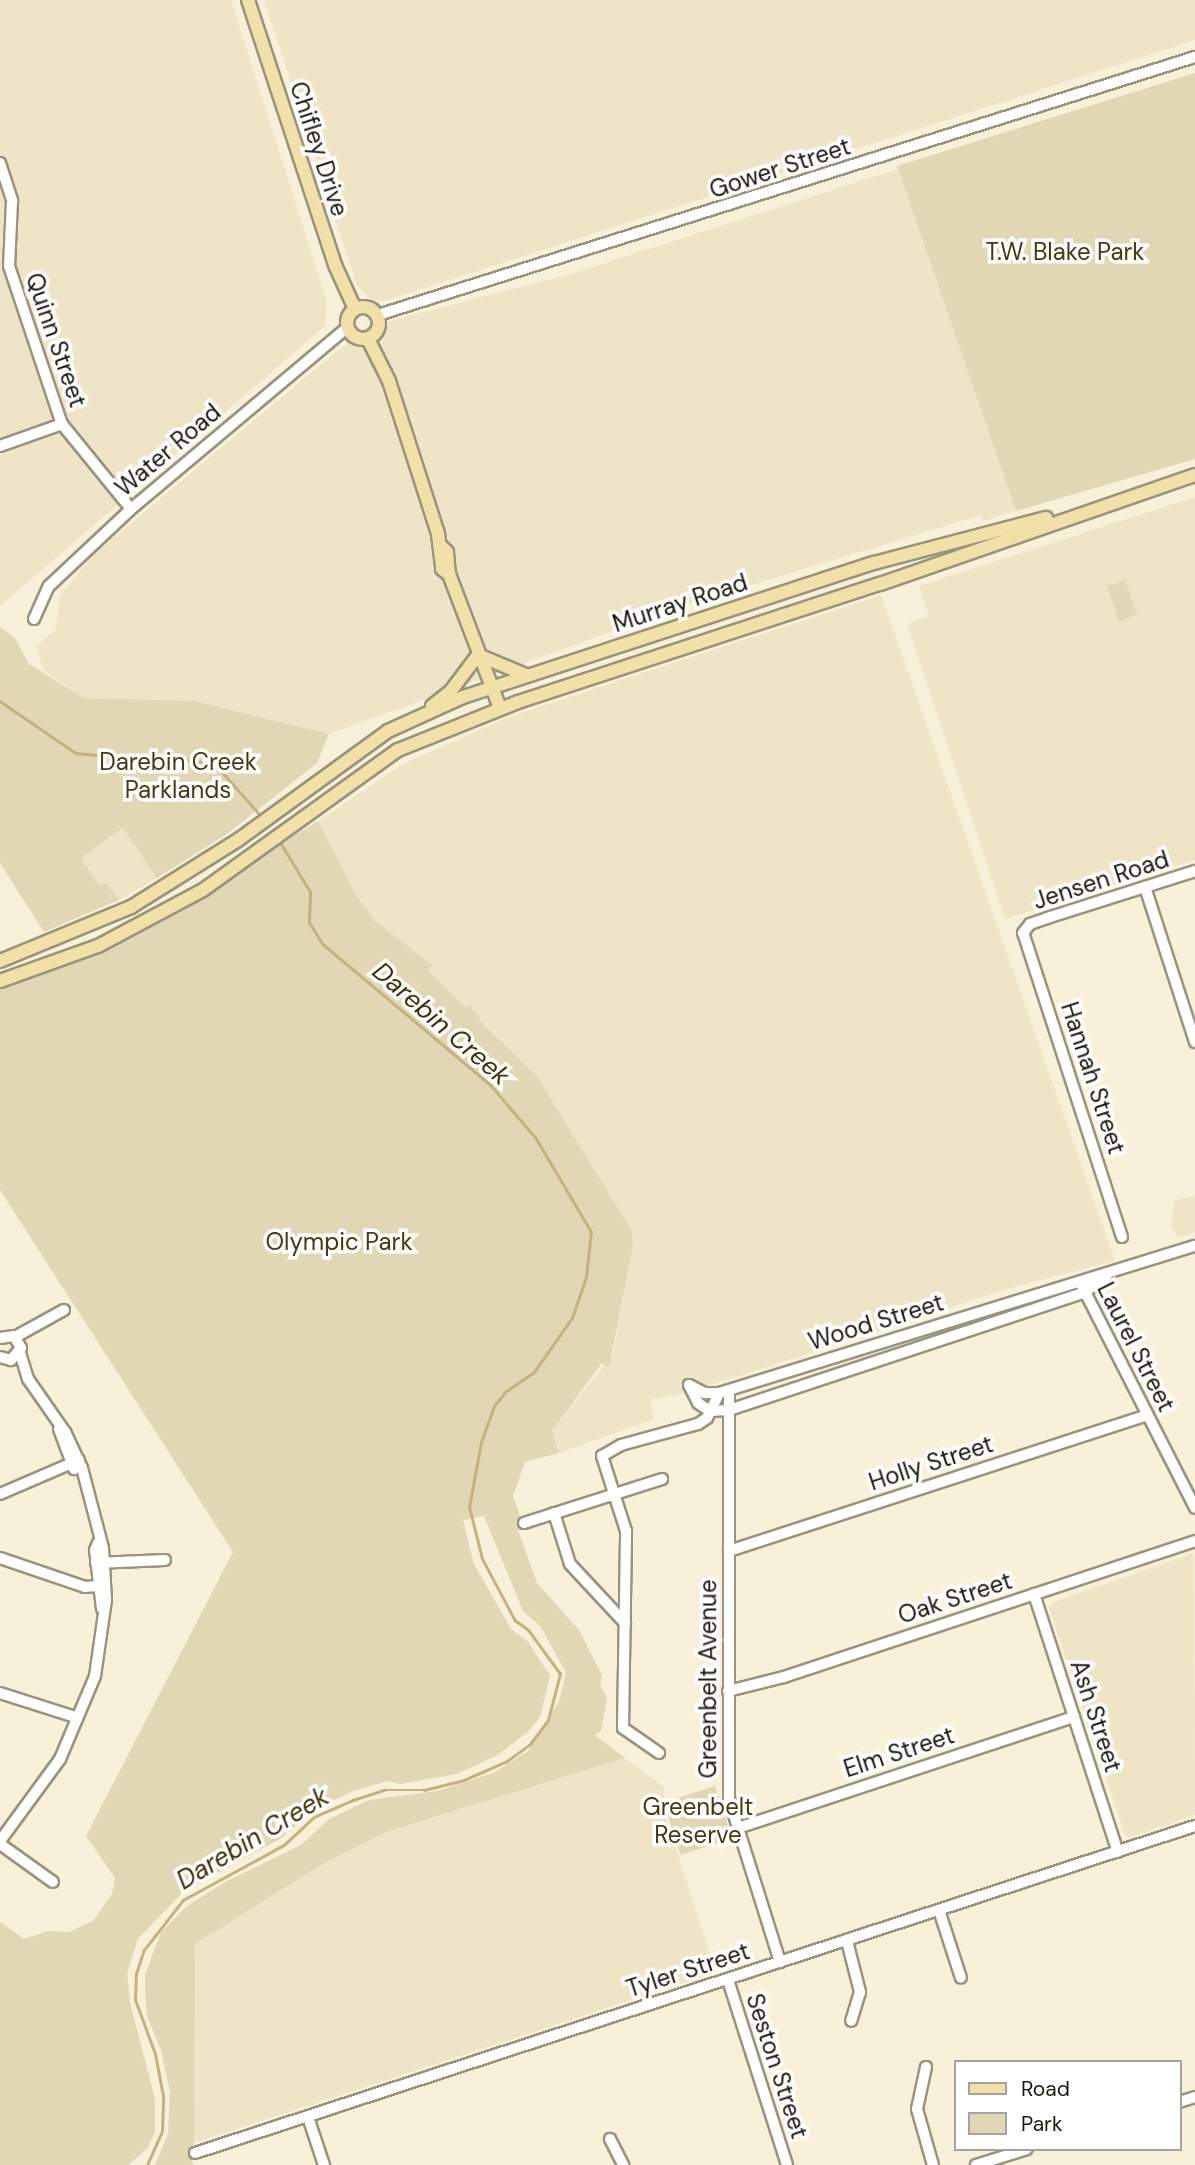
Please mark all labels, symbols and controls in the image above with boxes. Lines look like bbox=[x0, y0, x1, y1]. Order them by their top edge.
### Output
street label: Chifley Drive bbox=[284, 78, 354, 220]
street label: Gower Street bbox=[706, 132, 854, 204]
park label: T.W. Blake Park bbox=[986, 238, 1144, 266]
street label: Quinn Street bbox=[20, 269, 92, 411]
street label: Water Road bbox=[109, 398, 227, 502]
street label: Murray Road bbox=[609, 568, 751, 638]
park label: Darebin Creek Parklands bbox=[99, 748, 257, 804]
street label: Jensen Road bbox=[1029, 844, 1173, 916]
water label: Darebin Creek bbox=[366, 956, 516, 1092]
street label: Hannah Street bbox=[1055, 998, 1131, 1158]
park label: Olympic Park bbox=[266, 1228, 412, 1256]
street label: Laurel Street bbox=[1091, 1278, 1181, 1416]
street label: Wood Street bbox=[805, 1288, 947, 1356]
street label: Holly Street bbox=[865, 1429, 997, 1497]
street label: Oak Street bbox=[894, 1566, 1016, 1630]
street label: Greenbelt Avenue bbox=[694, 1579, 722, 1779]
street label: Ash Street bbox=[1064, 1656, 1128, 1776]
street label: Elm Street bbox=[840, 1721, 958, 1783]
water label: Darebin Creek bbox=[171, 1781, 335, 1897]
park label: Greenbelt Reserve bbox=[642, 1793, 754, 1849]
street label: Tyler Street bbox=[623, 1937, 753, 2003]
street label: Seston Street bbox=[740, 1990, 814, 2142]
legend bbox=[954, 2060, 1181, 2151]
text: Road bbox=[1021, 2075, 1070, 2103]
text: Park bbox=[1021, 2110, 1062, 2138]

